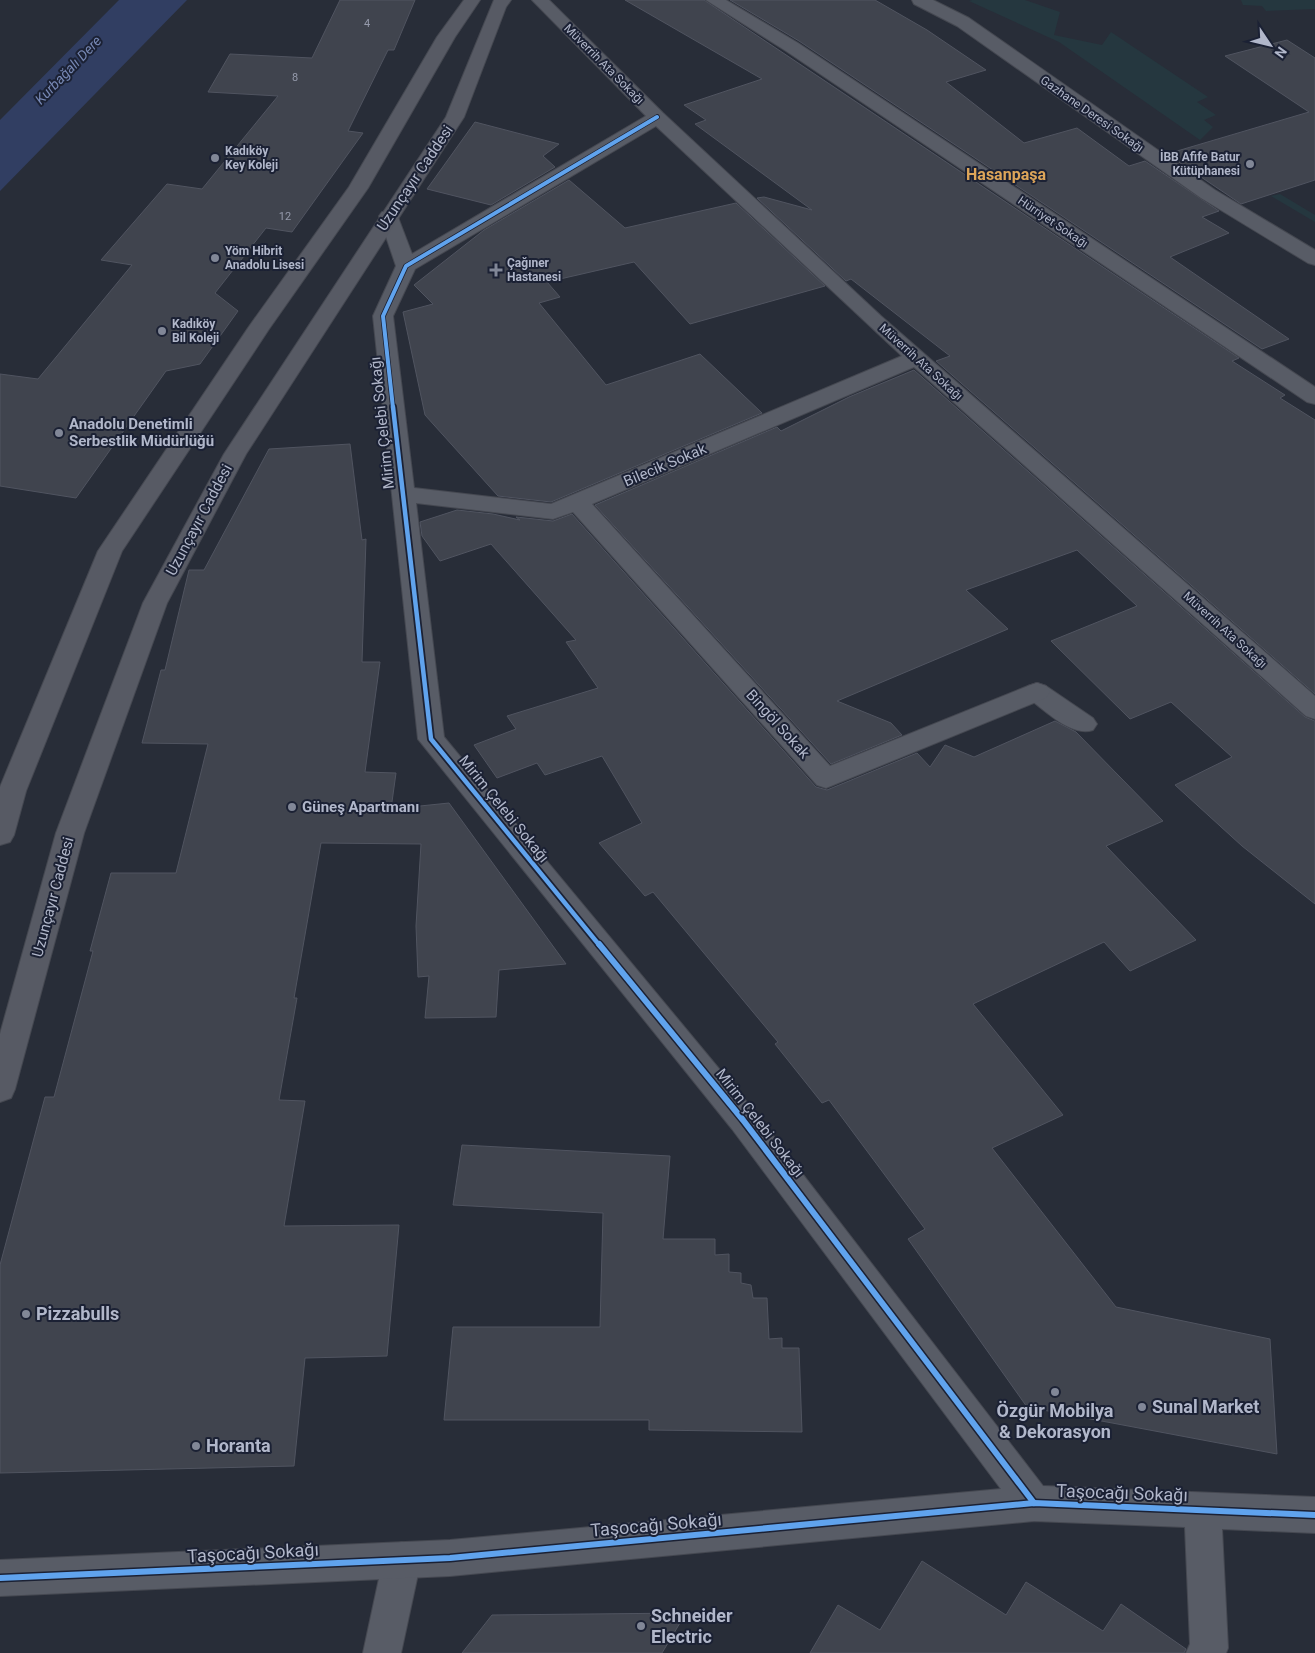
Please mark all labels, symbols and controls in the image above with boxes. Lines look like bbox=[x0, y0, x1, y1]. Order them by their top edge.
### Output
house number: 4 bbox=[364, 17, 370, 30]
north arrow bbox=[1245, 20, 1295, 70]
street label: Müverrih Ata Sokağı bbox=[561, 21, 647, 107]
water label: Kurbağalı Dere bbox=[32, 33, 104, 107]
text: N bbox=[1271, 44, 1290, 61]
house number: 8 bbox=[292, 71, 298, 84]
street label: Gazhane Deresi Sokağı bbox=[1038, 73, 1146, 155]
street label: Uzunçayır Caddesi bbox=[373, 122, 457, 234]
place label: Kadıköy Key Koleji bbox=[225, 144, 278, 172]
place label: İBB Afife Batur Kütüphanesi bbox=[1160, 149, 1241, 178]
marker: Kadıköy Key Koleji bbox=[209, 152, 221, 164]
marker: İBB Afife Batur Kütüphanesi bbox=[1244, 158, 1256, 170]
district label: Hasanpaşa bbox=[966, 165, 1046, 184]
street label: Hürriyet Sokağı bbox=[1015, 193, 1091, 251]
house number: 12 bbox=[279, 210, 291, 223]
place label: Yöm Hibrit Anadolu Lisesi bbox=[225, 244, 304, 272]
marker: Yöm Hibrit Anadolu Lisesi bbox=[209, 252, 221, 264]
place label: Çağıner Hastanesi bbox=[507, 256, 561, 284]
marker: Çağıner Hastanesi bbox=[489, 263, 503, 277]
place label: Kadıköy Bil Koleji bbox=[172, 317, 219, 345]
street label: Müverrih Ata Sokağı bbox=[876, 321, 966, 403]
marker: Kadıköy Bil Koleji bbox=[156, 325, 168, 337]
street label: Mirim Çelebi Sokağı bbox=[366, 356, 398, 490]
place label: Anadolu Denetimli Serbestlik Müdürlüğü bbox=[69, 415, 214, 450]
marker: Anadolu Denetimli Serbestlik Müdürlüğü bbox=[53, 427, 65, 439]
street label: Bilecik Sokak bbox=[621, 439, 709, 491]
street label: Uzunçayır Caddesi bbox=[162, 461, 236, 579]
street label: Müverrih Ata Sokağı bbox=[1180, 589, 1270, 671]
street label: Bingöl Sokak bbox=[742, 686, 814, 762]
street label: Mirim Çelebi Sokağı bbox=[455, 752, 553, 866]
place label: Güneş Apartmanı bbox=[302, 798, 419, 816]
marker: Güneş Apartmanı bbox=[286, 801, 298, 813]
street label: Uzunçayır Caddesi bbox=[28, 835, 78, 959]
street label: Mirim Çelebi Sokağı bbox=[712, 1065, 808, 1181]
place label: Pizzabulls bbox=[36, 1303, 119, 1324]
marker: Pizzabulls bbox=[20, 1308, 32, 1320]
marker: Özgür Mobilya & Dekorasyon bbox=[1049, 1386, 1061, 1398]
place label: Sunal Market bbox=[1152, 1396, 1259, 1417]
place label: Özgür Mobilya & Dekorasyon bbox=[997, 1400, 1114, 1442]
marker: Sunal Market bbox=[1136, 1401, 1148, 1413]
place label: Horanta bbox=[206, 1435, 271, 1456]
marker: Horanta bbox=[190, 1440, 202, 1452]
street label: Taşocağı Sokağı bbox=[1056, 1480, 1188, 1505]
street label: Taşocağı Sokağı bbox=[589, 1508, 723, 1541]
street label: Taşocağı Sokağı bbox=[187, 1539, 319, 1566]
place label: Schneider Electric bbox=[651, 1605, 733, 1647]
marker: Schneider Electric bbox=[635, 1620, 647, 1632]

